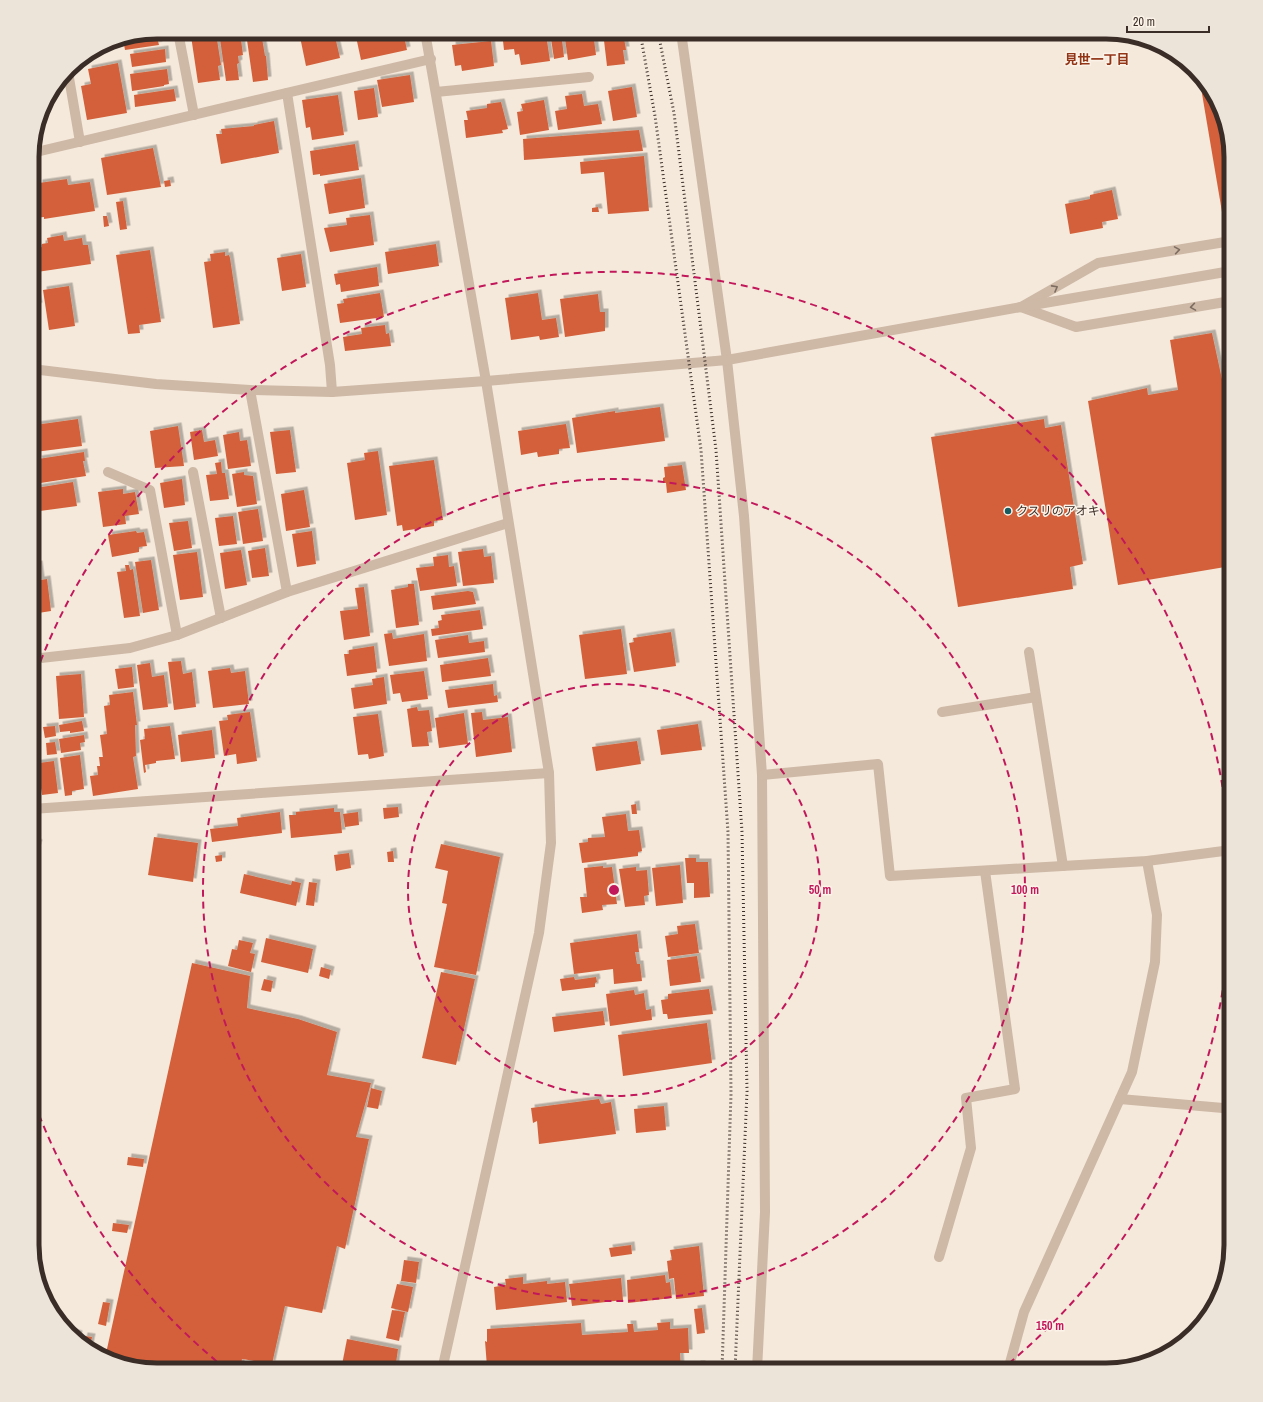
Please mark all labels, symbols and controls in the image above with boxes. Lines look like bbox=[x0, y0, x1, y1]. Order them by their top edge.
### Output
scale bar bbox=[1127, 8, 1209, 34]
text: 20 m bbox=[1133, 14, 1155, 30]
district label: 見世一丁目 bbox=[1064, 51, 1130, 68]
one-way arrow bbox=[1174, 246, 1180, 255]
one-way arrow bbox=[1051, 285, 1058, 292]
one-way arrow bbox=[1189, 303, 1196, 311]
place label: クスリのアオキ bbox=[1016, 503, 1100, 519]
marker: クスリのアオキ bbox=[1003, 506, 1013, 516]
text: 50 m bbox=[809, 882, 831, 898]
text: 100 m bbox=[1011, 882, 1039, 898]
centre of rings bbox=[607, 883, 621, 897]
text: 150 m bbox=[1036, 1318, 1064, 1334]

